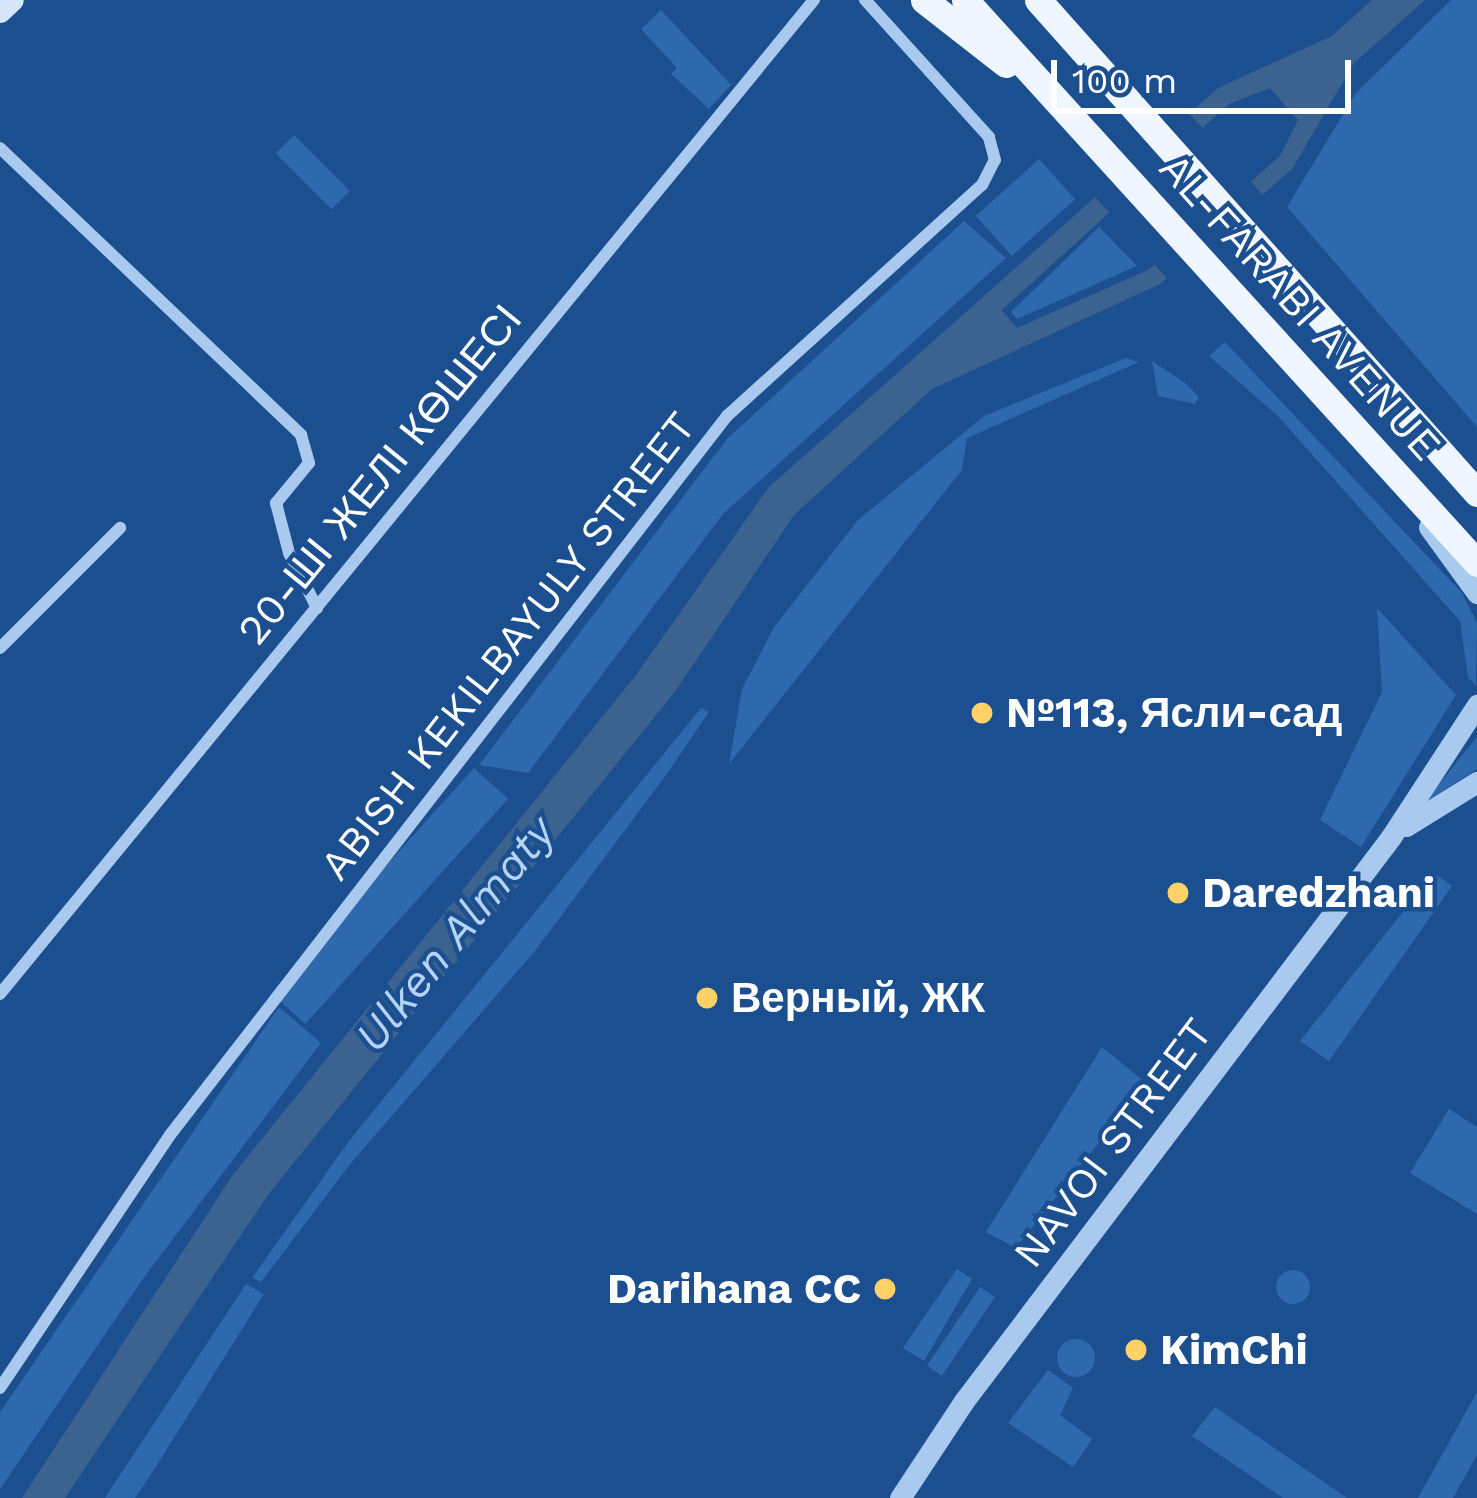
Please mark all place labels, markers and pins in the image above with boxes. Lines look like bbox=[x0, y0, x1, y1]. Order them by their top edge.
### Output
place label: №113, Ясли-сад bbox=[1006, 688, 1342, 738]
marker: №113, Ясли-сад bbox=[969, 700, 995, 726]
place label: Daredzhani bbox=[1202, 868, 1435, 918]
marker: Daredzhani bbox=[1165, 880, 1191, 906]
place label: Верный, ЖК bbox=[731, 973, 985, 1023]
marker: Верный, ЖК bbox=[694, 985, 720, 1011]
place label: Darihana CC bbox=[607, 1264, 861, 1314]
marker: Darihana CC bbox=[872, 1276, 898, 1302]
place label: KimChi bbox=[1160, 1325, 1308, 1375]
marker: KimChi bbox=[1123, 1337, 1149, 1363]

